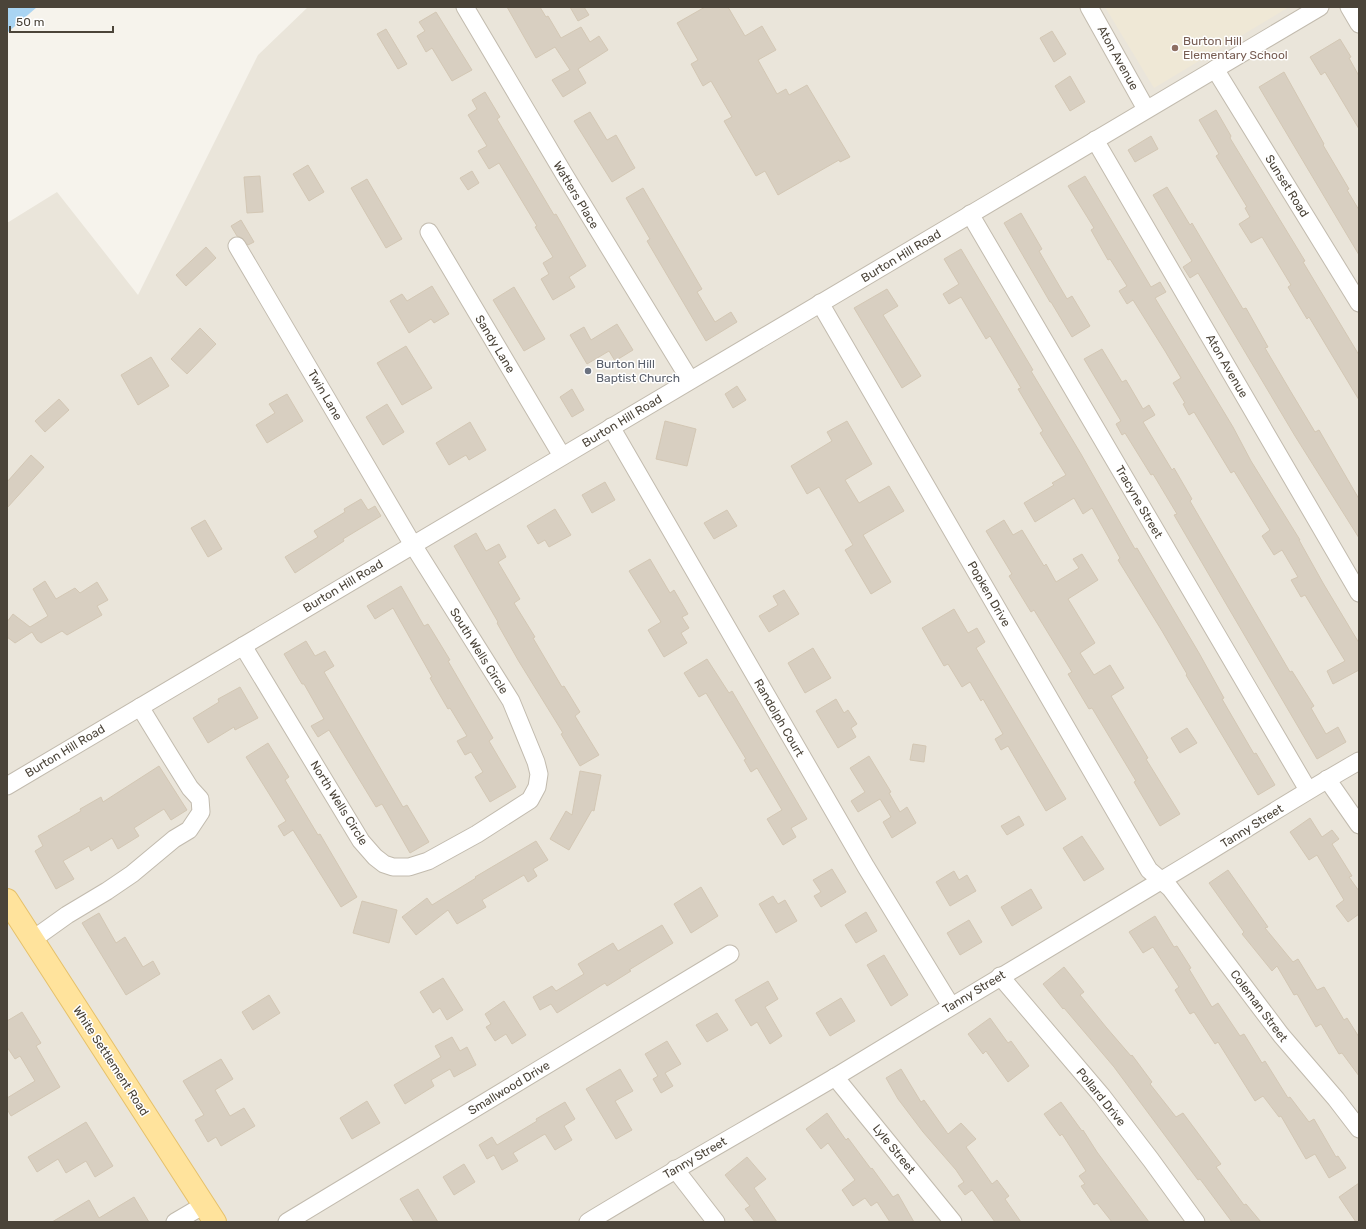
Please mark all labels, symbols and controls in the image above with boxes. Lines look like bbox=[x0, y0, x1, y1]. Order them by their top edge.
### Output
scale bar bbox=[10, 8, 113, 34]
text: 50 m bbox=[16, 15, 44, 29]
street label: Aton Avenue bbox=[1095, 23, 1142, 93]
place label: Burton Hill Elementary School bbox=[1183, 34, 1288, 62]
marker: Burton Hill Elementary School bbox=[1170, 43, 1180, 53]
street label: Sunset Road bbox=[1262, 152, 1312, 220]
street label: Watters Place bbox=[550, 159, 602, 232]
street label: Burton Hill Road bbox=[859, 227, 943, 285]
street label: Sandy Lane bbox=[472, 312, 518, 376]
street label: Aton Avenue bbox=[1203, 332, 1251, 401]
place label: Burton Hill Baptist Church bbox=[596, 357, 680, 385]
marker: Burton Hill Baptist Church bbox=[583, 366, 593, 376]
street label: Twin Lane bbox=[305, 367, 345, 423]
street label: Burton Hill Road bbox=[580, 392, 664, 450]
street label: Tracyne Street bbox=[1113, 463, 1166, 541]
street label: Burton Hill Road bbox=[301, 557, 385, 615]
street label: Popken Drive bbox=[965, 559, 1014, 630]
street label: South Wells Circle bbox=[447, 605, 511, 697]
street label: Randolph Court bbox=[751, 677, 807, 760]
street label: Burton Hill Road bbox=[23, 722, 107, 780]
street label: North Wells Circle bbox=[307, 758, 371, 848]
street label: Tanny Street bbox=[1218, 801, 1286, 851]
street label: Coleman Street bbox=[1227, 967, 1291, 1045]
street label: Tanny Street bbox=[940, 968, 1008, 1016]
street label: White Settlement Road bbox=[70, 1004, 152, 1118]
street label: Smallwood Drive bbox=[466, 1058, 553, 1118]
street label: Pollard Drive bbox=[1073, 1065, 1129, 1129]
street label: Lyle Street bbox=[870, 1121, 918, 1177]
street label: Tanny Street bbox=[661, 1134, 729, 1182]

